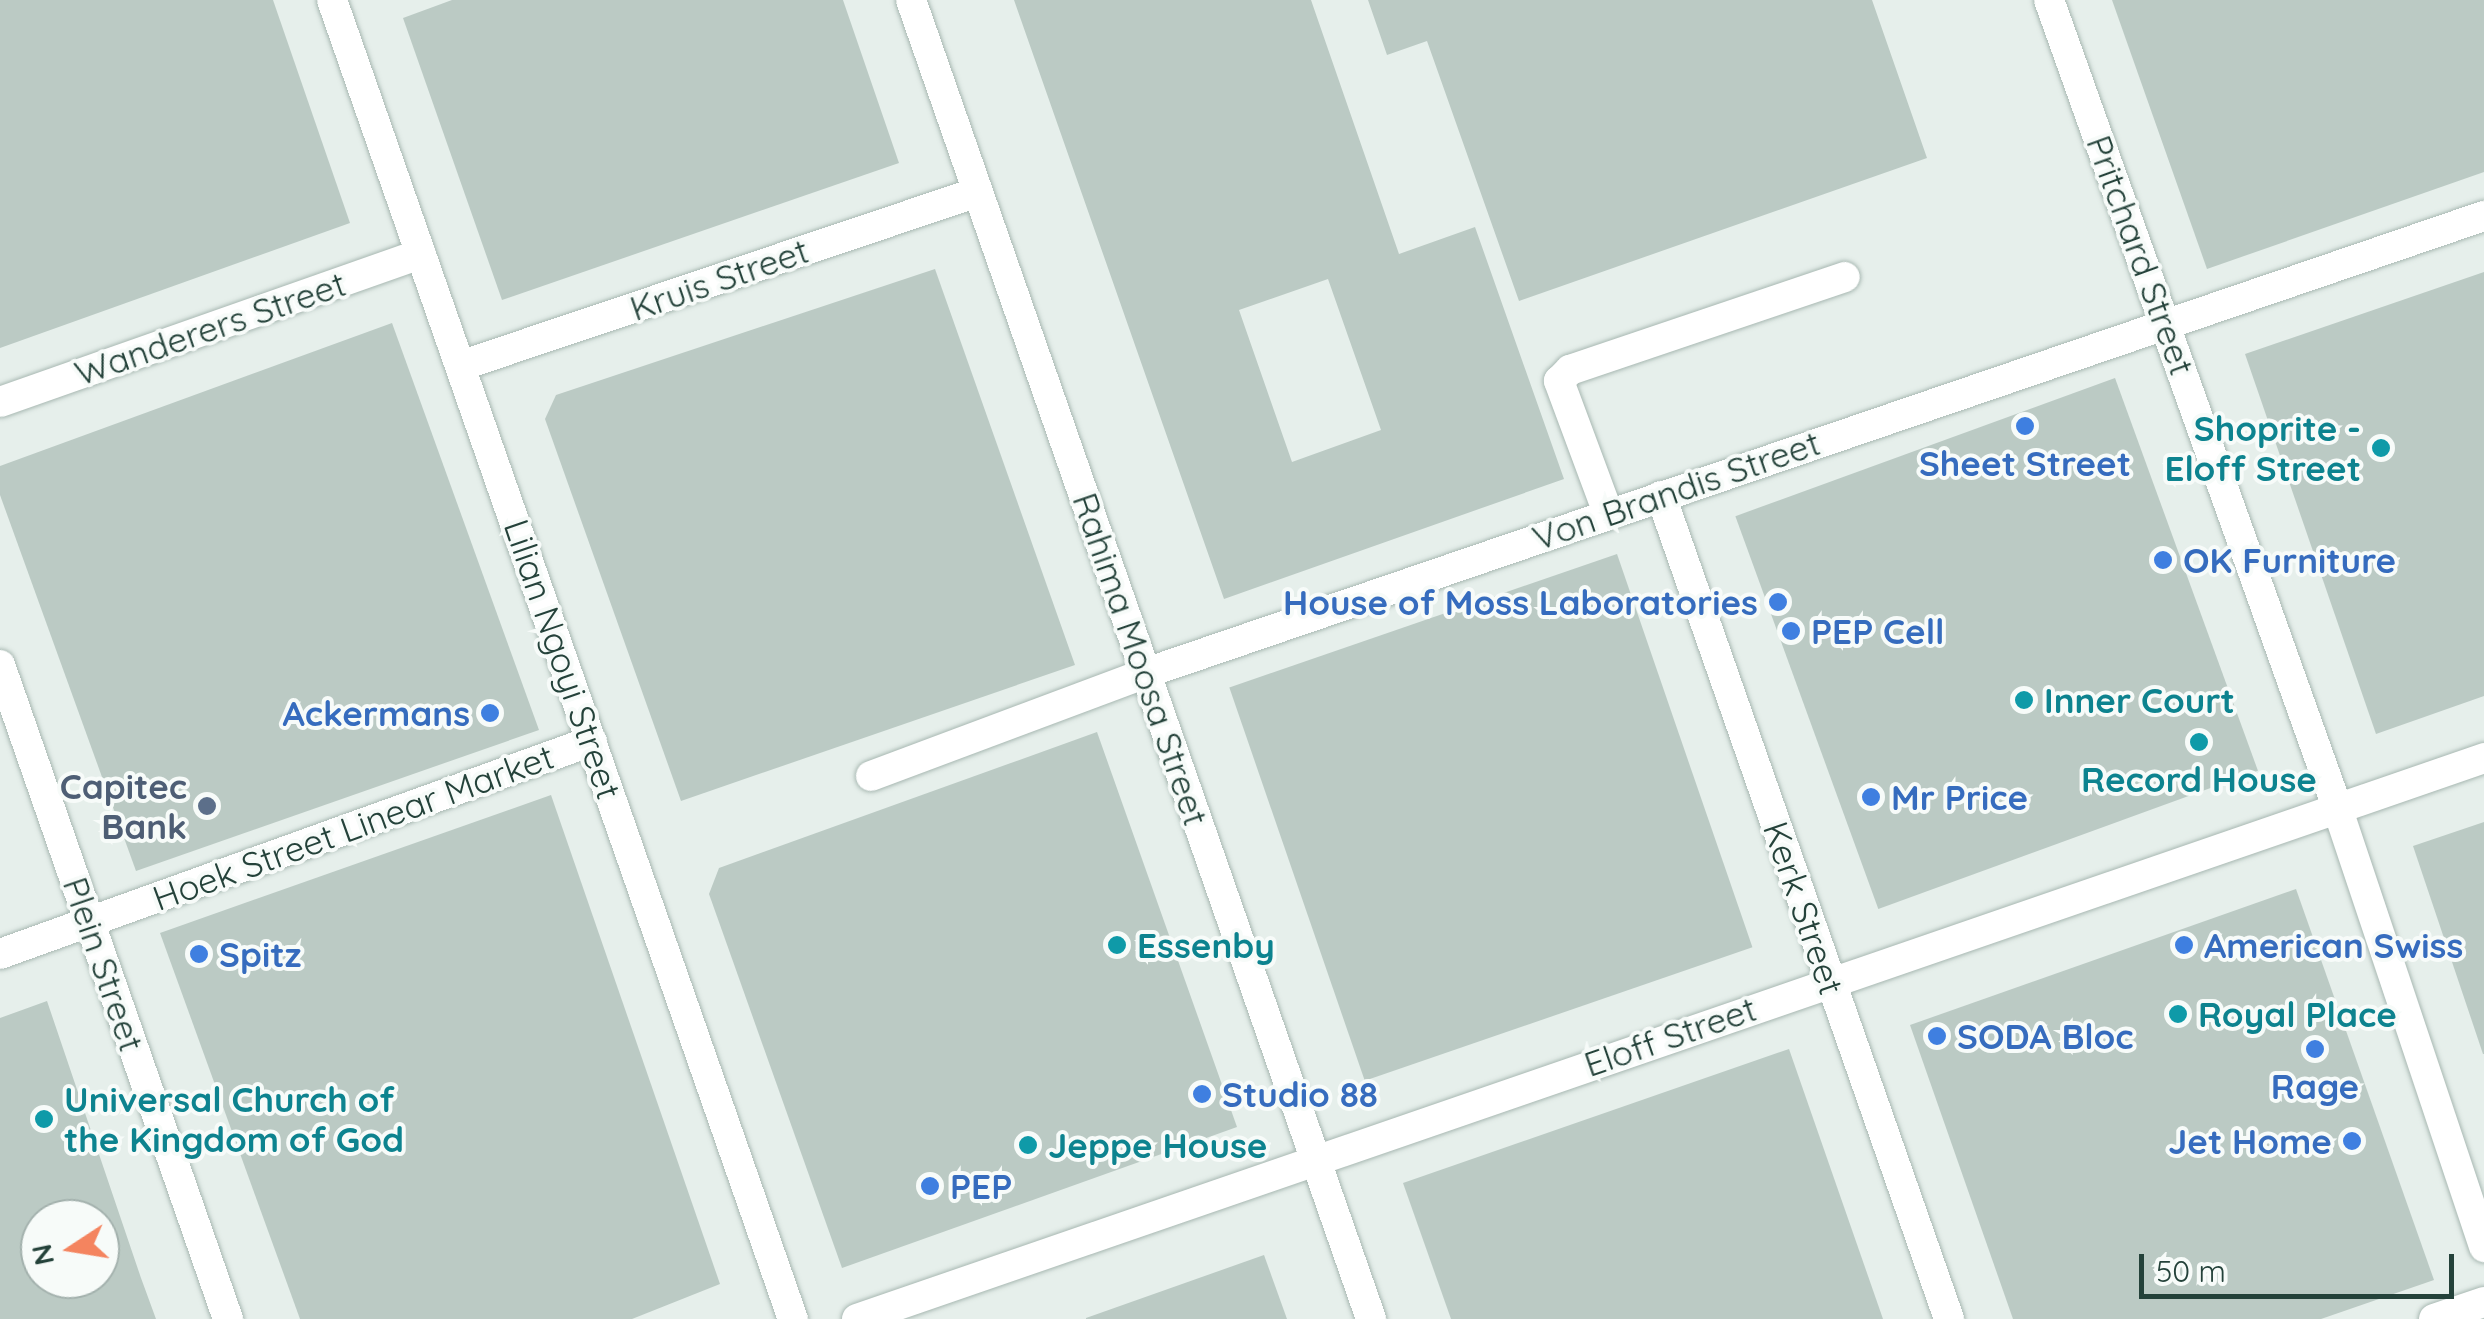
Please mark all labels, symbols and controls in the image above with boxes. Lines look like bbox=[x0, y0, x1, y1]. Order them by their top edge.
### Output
street label: Pritchard Street bbox=[2078, 129, 2204, 381]
street label: Kruis Street bbox=[624, 229, 814, 329]
street label: Wanderers Street bbox=[69, 262, 351, 394]
place label: Shoprite - Eloff Street bbox=[2164, 407, 2361, 489]
marker: Sheet Street bbox=[2014, 415, 2036, 437]
street label: Von Brandis Street bbox=[1527, 421, 1825, 559]
marker: Shoprite - Eloff Street bbox=[2370, 437, 2392, 459]
place label: Sheet Street bbox=[1919, 442, 2131, 484]
street label: Rahima Moosa Street bbox=[1064, 487, 1218, 831]
street label: Lilian Ngoyi Street bbox=[495, 514, 631, 804]
place label: OK Furniture bbox=[2183, 539, 2396, 581]
marker: OK Furniture bbox=[2152, 549, 2174, 571]
place label: House of Moss Laboratories bbox=[1283, 581, 1758, 623]
marker: House of Moss Laboratories bbox=[1767, 591, 1789, 613]
place label: PEP Cell bbox=[1811, 610, 1945, 652]
marker: PEP Cell bbox=[1780, 620, 1802, 642]
place label: Inner Court bbox=[2044, 679, 2235, 721]
marker: Inner Court bbox=[2013, 689, 2035, 711]
place label: Ackermans bbox=[282, 692, 470, 734]
marker: Ackermans bbox=[479, 702, 501, 724]
marker: Record House bbox=[2188, 731, 2210, 753]
street label: Hoek Street Linear Market bbox=[147, 735, 559, 919]
place label: Record House bbox=[2081, 758, 2317, 800]
place label: Capitec Bank bbox=[60, 765, 187, 847]
place label: Mr Price bbox=[1891, 776, 2028, 818]
marker: Mr Price bbox=[1860, 786, 1882, 808]
marker: Capitec Bank bbox=[196, 795, 218, 817]
street label: Kerk Street bbox=[1755, 816, 1853, 1000]
street label: Plein Street bbox=[55, 871, 153, 1057]
place label: Essenby bbox=[1137, 924, 1275, 966]
place label: American Swiss bbox=[2204, 924, 2463, 966]
place label: Spitz bbox=[219, 933, 301, 975]
marker: Essenby bbox=[1106, 934, 1128, 956]
marker: American Swiss bbox=[2173, 934, 2195, 956]
marker: Spitz bbox=[188, 943, 210, 965]
street label: Eloff Street bbox=[1578, 987, 1762, 1085]
place label: Royal Place bbox=[2198, 993, 2397, 1035]
marker: Royal Place bbox=[2167, 1003, 2189, 1025]
place label: SODA Bloc bbox=[1957, 1015, 2133, 1057]
marker: SODA Bloc bbox=[1926, 1025, 1948, 1047]
marker: Rage bbox=[2304, 1038, 2326, 1060]
place label: Rage bbox=[2271, 1065, 2359, 1107]
place label: Studio 88 bbox=[1222, 1073, 1378, 1115]
place label: Universal Church of the Kingdom of God bbox=[64, 1078, 404, 1160]
marker: Studio 88 bbox=[1191, 1083, 1213, 1105]
marker: Universal Church of the Kingdom of God bbox=[33, 1108, 55, 1130]
place label: Jet Home bbox=[2168, 1120, 2332, 1162]
place label: Jeppe House bbox=[1048, 1124, 1267, 1166]
marker: Jet Home bbox=[2341, 1130, 2363, 1152]
marker: Jeppe House bbox=[1017, 1134, 1039, 1156]
place label: PEP bbox=[950, 1165, 1012, 1207]
marker: PEP bbox=[919, 1175, 941, 1197]
north arrow bbox=[20, 1199, 120, 1299]
scale bar bbox=[2144, 1234, 2459, 1296]
text: N bbox=[23, 1241, 61, 1269]
text: 50 m bbox=[2156, 1252, 2226, 1290]

